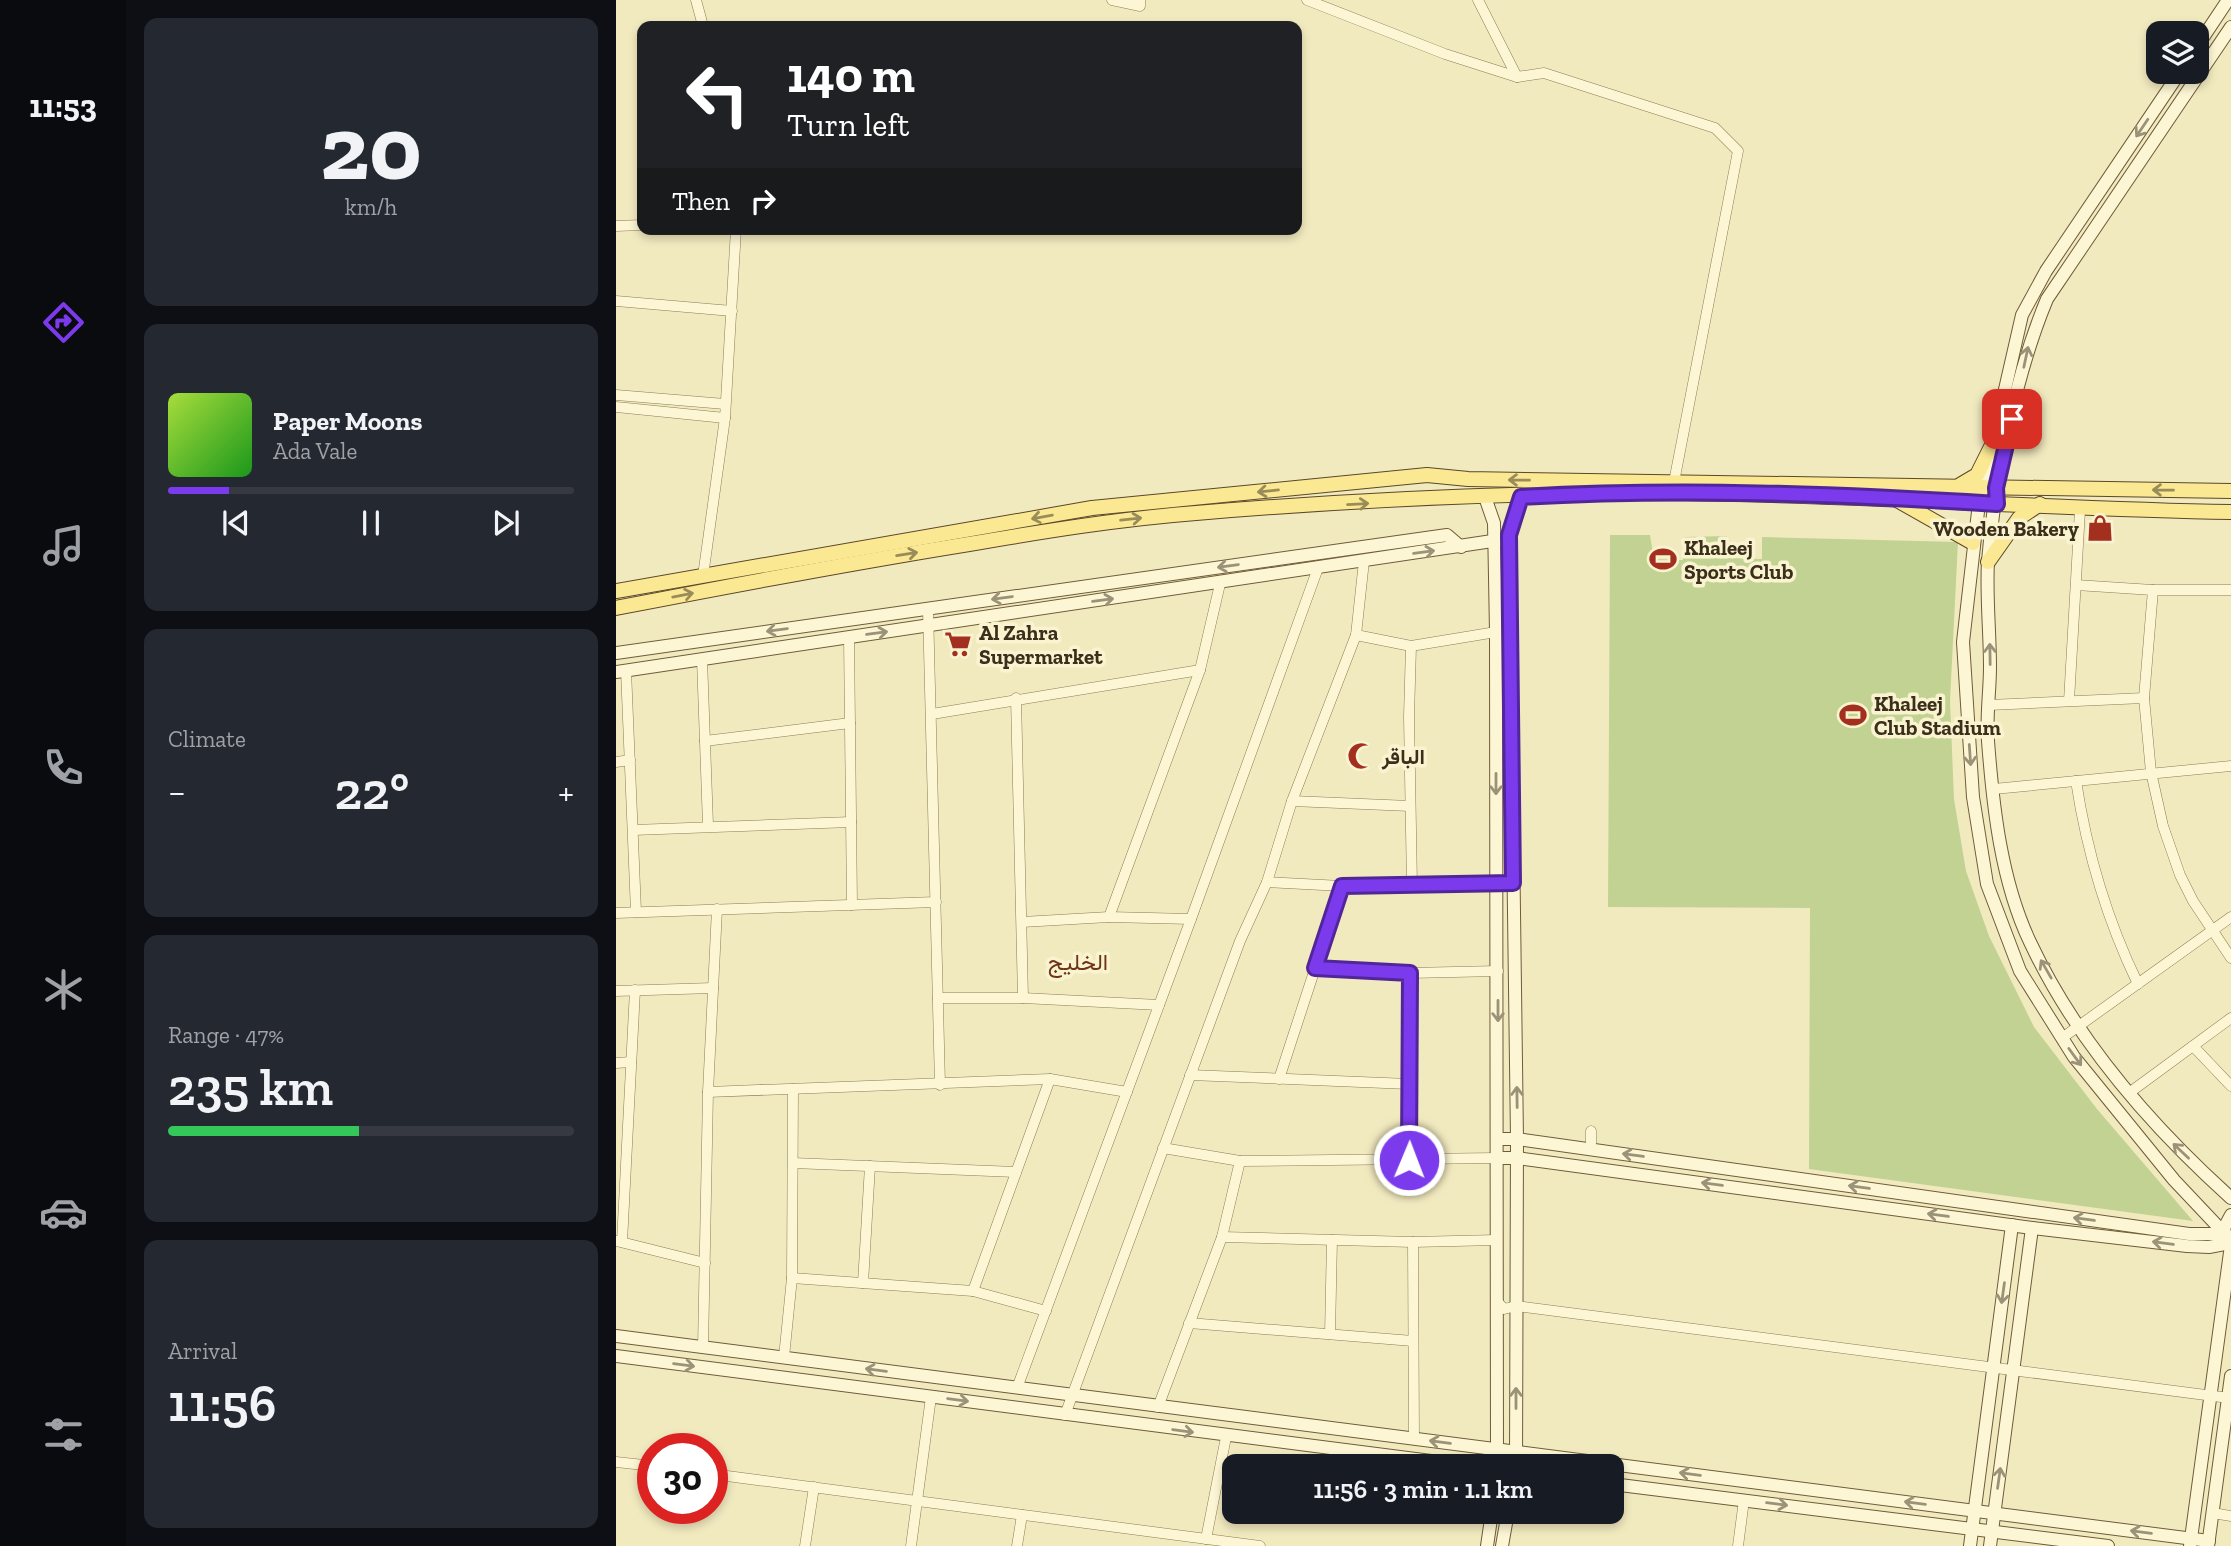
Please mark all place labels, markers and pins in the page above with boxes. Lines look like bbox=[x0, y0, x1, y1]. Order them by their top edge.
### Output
pin bbox=[1982, 389, 2042, 449]
shop icon: Wooden Bakery bbox=[2085, 513, 2115, 543]
place label: Wooden Bakery bbox=[1933, 516, 2079, 541]
place label: Khaleej Sports Club bbox=[1684, 535, 1794, 584]
sports icon: Khaleej Sports Club bbox=[1648, 544, 1678, 574]
place label: Al Zahra Supermarket bbox=[979, 620, 1103, 669]
supermarket icon: Al Zahra Supermarket bbox=[943, 629, 973, 659]
place label: Khaleej Club Stadium bbox=[1874, 691, 2002, 740]
sports icon: Khaleej Club Stadium bbox=[1838, 700, 1868, 730]
mosque icon: الباقر bbox=[1346, 741, 1376, 771]
place label: الباقر bbox=[1381, 744, 1425, 770]

